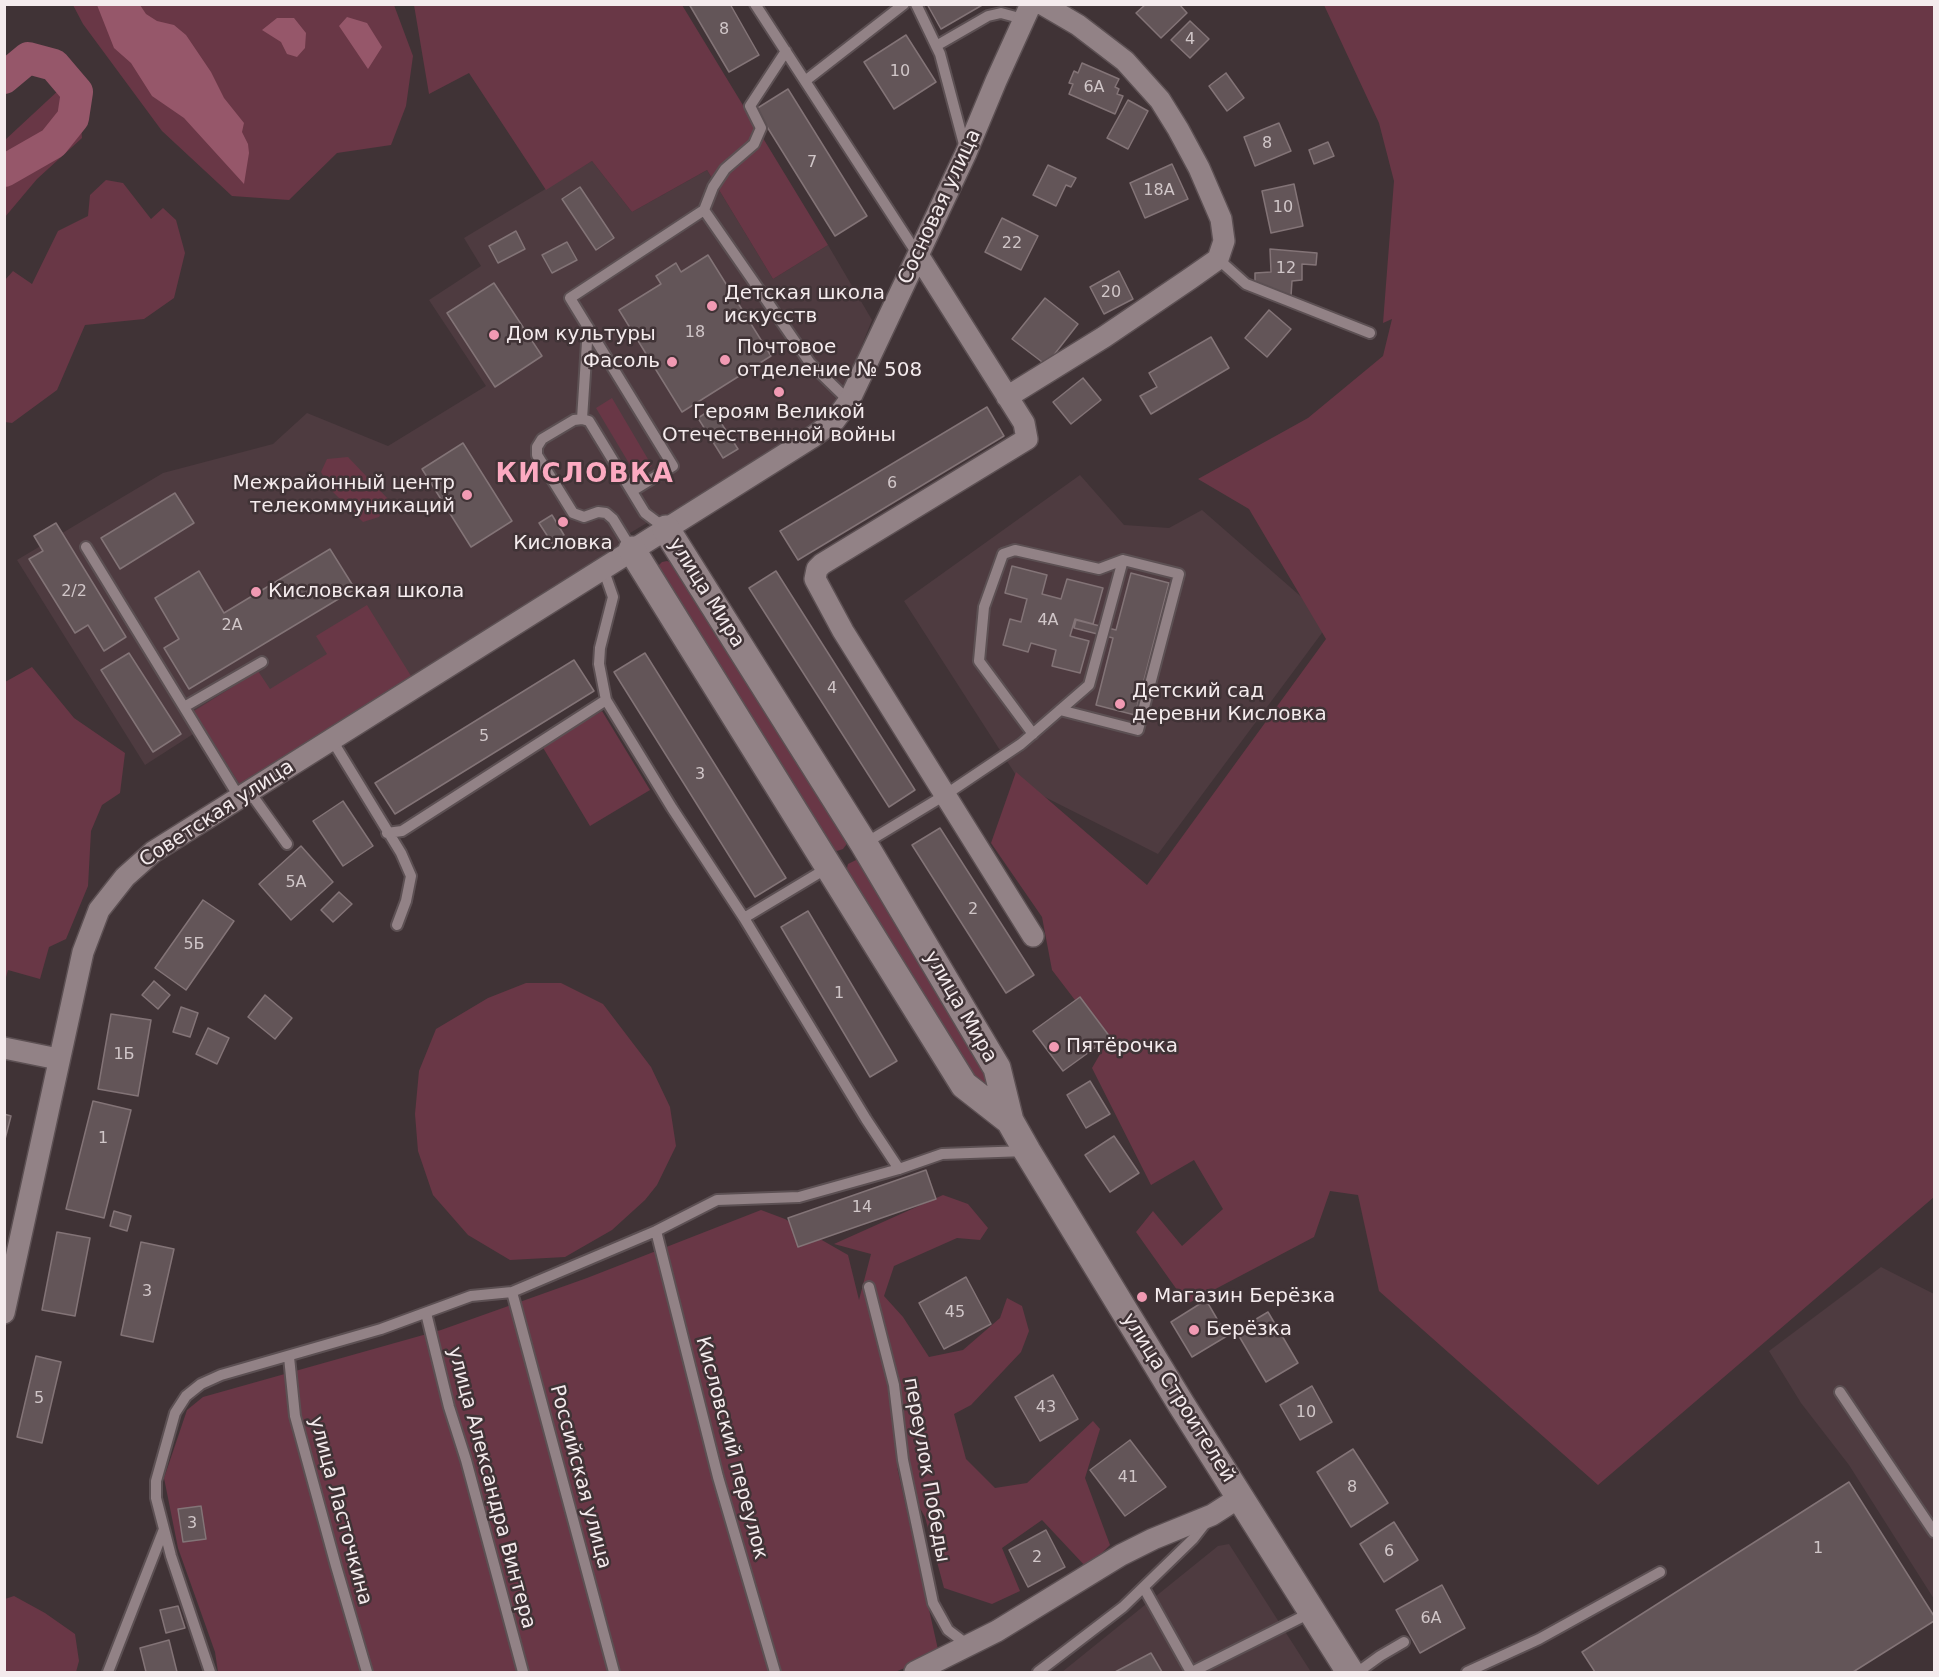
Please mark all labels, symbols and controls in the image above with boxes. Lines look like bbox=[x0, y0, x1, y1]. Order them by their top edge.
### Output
house number: 8 bbox=[719, 20, 729, 40]
house number: 4 bbox=[1185, 30, 1195, 50]
house number: 10 bbox=[890, 62, 910, 82]
house number: 6А bbox=[1083, 78, 1105, 98]
street label: Сосновая улица bbox=[894, 126, 986, 288]
house number: 8 bbox=[1262, 134, 1272, 154]
house number: 7 bbox=[807, 153, 817, 173]
house number: 18А bbox=[1143, 181, 1175, 201]
house number: 10 bbox=[1273, 198, 1293, 218]
house number: 22 bbox=[1002, 234, 1022, 254]
house number: 12 bbox=[1276, 259, 1296, 279]
place label: Детская школа искусств bbox=[724, 282, 885, 329]
house number: 20 bbox=[1101, 283, 1121, 303]
marker: Детская школа искусств bbox=[705, 299, 719, 313]
place label: Дом культуры bbox=[506, 323, 656, 347]
house number: 18 bbox=[685, 323, 705, 343]
marker: Дом культуры bbox=[487, 328, 501, 342]
place label: Почтовое отделение № 508 bbox=[737, 336, 922, 383]
place label: Фасоль bbox=[583, 350, 660, 374]
marker: Почтовое отделение № 508 bbox=[718, 353, 732, 367]
marker: Фасоль bbox=[665, 355, 679, 369]
marker: Героям Великой Отечественной войны bbox=[772, 385, 786, 399]
place label: Героям Великой Отечественной войны bbox=[662, 401, 896, 448]
district label: КИСЛОВКА bbox=[496, 459, 674, 491]
place label: Межрайонный центр телекоммуникаций bbox=[233, 472, 455, 519]
house number: 6 bbox=[887, 474, 897, 494]
marker: Межрайонный центр телекоммуникаций bbox=[460, 488, 474, 502]
marker: Кисловка bbox=[556, 515, 570, 529]
place label: Кисловка bbox=[513, 532, 613, 556]
street label: улица Мира bbox=[663, 534, 749, 652]
place label: Кисловская школа bbox=[268, 580, 464, 604]
house number: 2/2 bbox=[61, 582, 87, 602]
marker: Кисловская школа bbox=[249, 585, 263, 599]
house number: 4А bbox=[1037, 611, 1059, 631]
house number: 2А bbox=[221, 616, 243, 636]
house number: 4 bbox=[827, 679, 837, 699]
place label: Детский сад деревни Кисловка bbox=[1132, 680, 1327, 727]
marker: Детский сад деревни Кисловка bbox=[1113, 697, 1127, 711]
house number: 5 bbox=[479, 727, 489, 747]
street label: Советская улица bbox=[135, 755, 299, 873]
house number: 3 bbox=[695, 765, 705, 785]
house number: 5А bbox=[285, 873, 307, 893]
house number: 2 bbox=[968, 900, 978, 920]
house number: 5Б bbox=[183, 935, 205, 955]
street label: улица Мира bbox=[918, 947, 1002, 1067]
house number: 1 bbox=[834, 984, 844, 1004]
place label: Пятёрочка bbox=[1066, 1035, 1178, 1059]
marker: Пятёрочка bbox=[1047, 1040, 1061, 1054]
house number: 1Б bbox=[113, 1045, 135, 1065]
house number: 1 bbox=[98, 1129, 108, 1149]
house number: 14 bbox=[852, 1198, 872, 1218]
house number: 3 bbox=[142, 1282, 152, 1302]
place label: Магазин Берёзка bbox=[1154, 1285, 1335, 1309]
marker: Магазин Берёзка bbox=[1135, 1290, 1149, 1304]
house number: 45 bbox=[945, 1303, 965, 1323]
street label: улица Строителей bbox=[1116, 1309, 1240, 1487]
place label: Берёзка bbox=[1206, 1318, 1292, 1342]
marker: Берёзка bbox=[1187, 1323, 1201, 1337]
street label: Кисловский переулок bbox=[690, 1334, 772, 1562]
street label: улица Александра Винтера bbox=[442, 1344, 540, 1632]
street label: переулок Победы bbox=[898, 1376, 954, 1564]
street label: Российская улица bbox=[544, 1382, 616, 1572]
house number: 5 bbox=[34, 1389, 44, 1409]
house number: 43 bbox=[1036, 1398, 1056, 1418]
house number: 10 bbox=[1296, 1403, 1316, 1423]
street label: улица Ласточкина bbox=[303, 1414, 377, 1608]
house number: 41 bbox=[1118, 1468, 1138, 1488]
house number: 8 bbox=[1347, 1478, 1357, 1498]
house number: 3 bbox=[187, 1514, 197, 1534]
house number: 1 bbox=[1813, 1539, 1823, 1559]
house number: 6 bbox=[1384, 1542, 1394, 1562]
house number: 2 bbox=[1032, 1548, 1042, 1568]
house number: 6А bbox=[1420, 1609, 1442, 1629]

